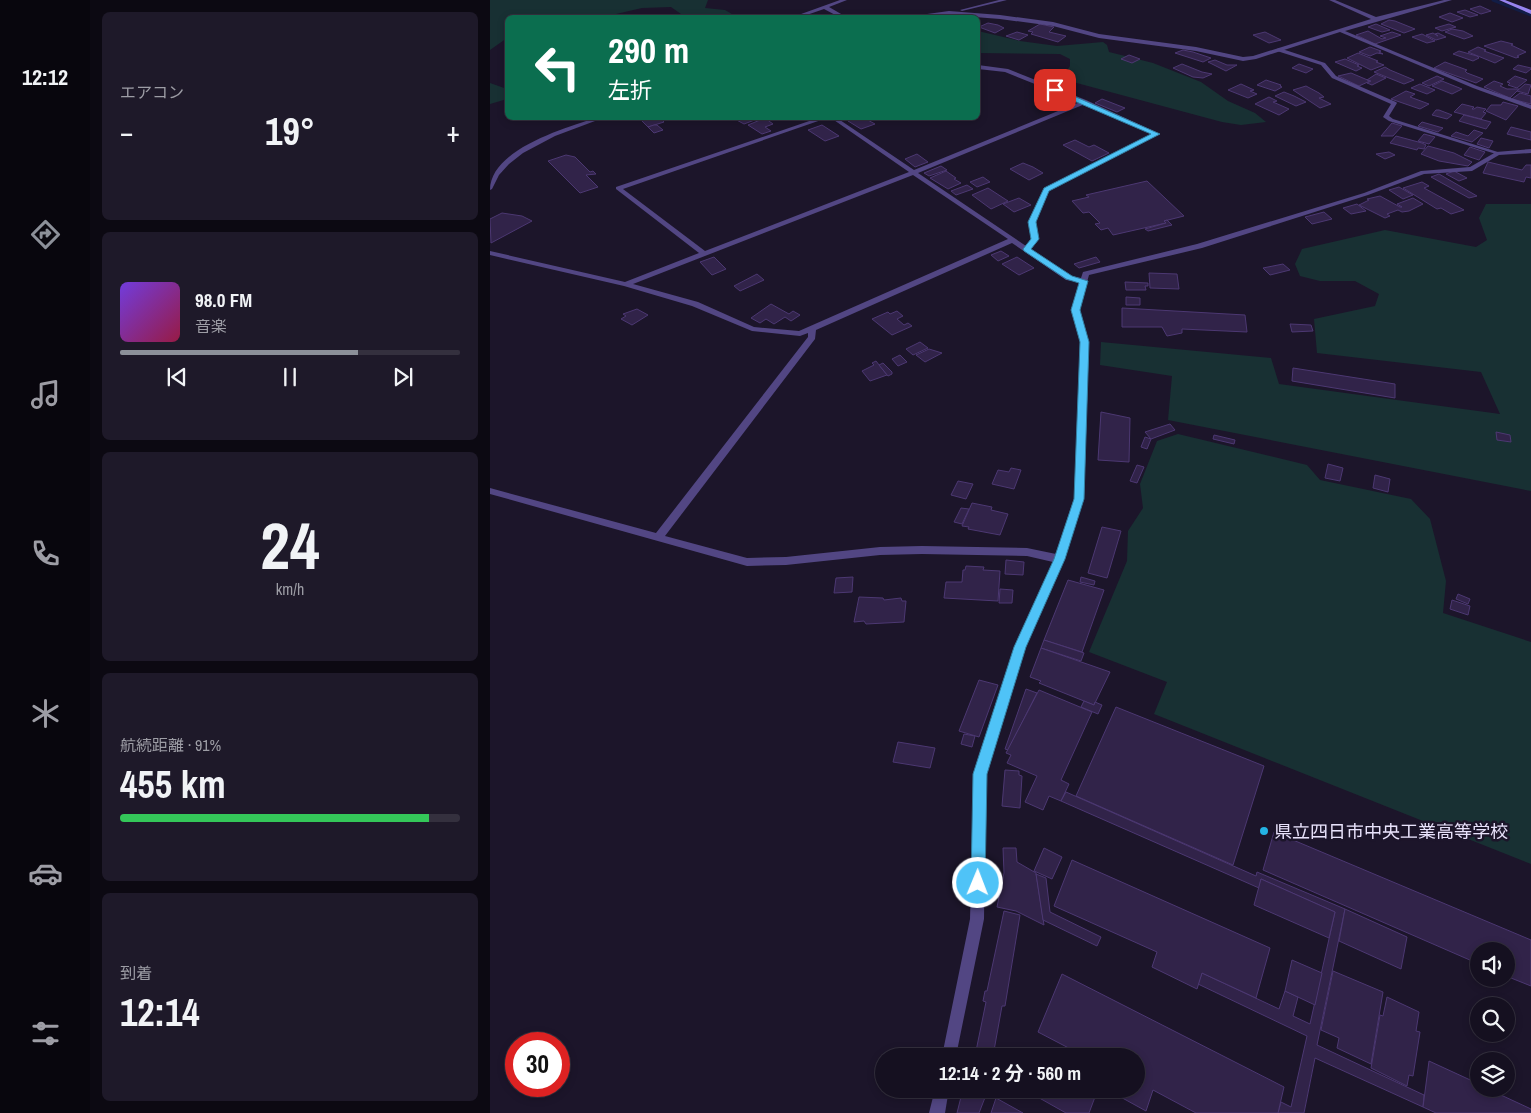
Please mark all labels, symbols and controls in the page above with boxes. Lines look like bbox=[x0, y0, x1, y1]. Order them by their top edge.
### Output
text: 290 m bbox=[608, 27, 689, 74]
icon: left bbox=[525, 35, 590, 100]
text: 12:12 bbox=[22, 62, 68, 92]
pin bbox=[1034, 69, 1076, 111]
text: 左折 bbox=[608, 75, 652, 105]
icon: arrive bbox=[1041, 76, 1069, 104]
text: エアコン bbox=[120, 81, 184, 103]
text: 19° bbox=[265, 106, 315, 157]
text: − bbox=[120, 113, 133, 151]
text: + bbox=[447, 113, 460, 151]
icon: directions bbox=[28, 217, 63, 252]
text: 98.0 FM bbox=[195, 287, 252, 313]
text: 音楽 bbox=[195, 315, 227, 337]
icon: previous bbox=[163, 363, 191, 391]
icon: pause bbox=[276, 363, 304, 391]
icon: next bbox=[389, 363, 417, 391]
icon: music bbox=[28, 377, 63, 412]
text: 24 bbox=[260, 502, 320, 589]
icon: phone bbox=[28, 536, 63, 571]
text: km/h bbox=[276, 578, 304, 600]
icon: climate bbox=[28, 696, 63, 731]
text: 航続距離 · 91% bbox=[120, 734, 221, 756]
text: 455 km bbox=[120, 759, 226, 810]
place label: 県立四日市中央工業高等学校 bbox=[1274, 819, 1508, 844]
marker: 県立四日市中央工業高等学校 bbox=[1258, 825, 1270, 837]
icon: car bbox=[28, 856, 63, 891]
position arrow bbox=[951, 856, 1003, 908]
map controls bbox=[1470, 942, 1515, 1097]
button: sound bbox=[1470, 942, 1515, 987]
text: 到着 bbox=[120, 962, 152, 984]
text: 12:14 bbox=[120, 987, 200, 1038]
button: search bbox=[1470, 997, 1515, 1042]
icon: filters bbox=[28, 1016, 63, 1051]
speed limit sign: 30 bbox=[505, 1032, 570, 1097]
button: layers bbox=[1470, 1052, 1515, 1097]
text: 12:14 · 2 分 · 560 m bbox=[939, 1060, 1081, 1086]

